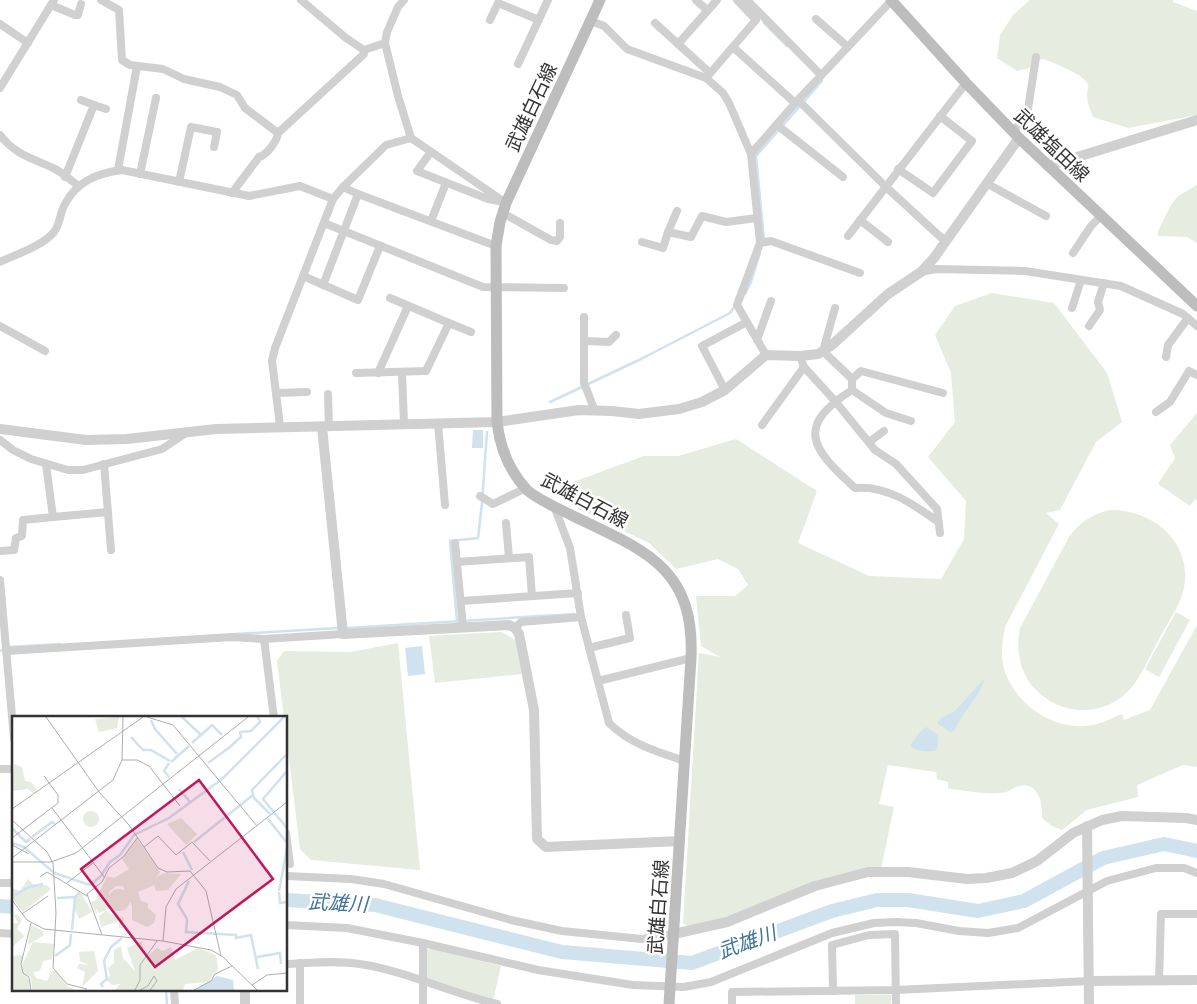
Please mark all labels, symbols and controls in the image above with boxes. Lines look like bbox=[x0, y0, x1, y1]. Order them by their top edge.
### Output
street label: 武雄白石線 bbox=[500, 59, 562, 155]
street label: 武雄塩田線 bbox=[1009, 103, 1095, 187]
street label: 武雄白石線 bbox=[537, 467, 633, 533]
inset map bbox=[12, 716, 288, 992]
street label: 武雄白石線 bbox=[643, 859, 673, 955]
water label: 武雄川 bbox=[307, 888, 371, 918]
water label: 武雄川 bbox=[714, 919, 782, 964]

